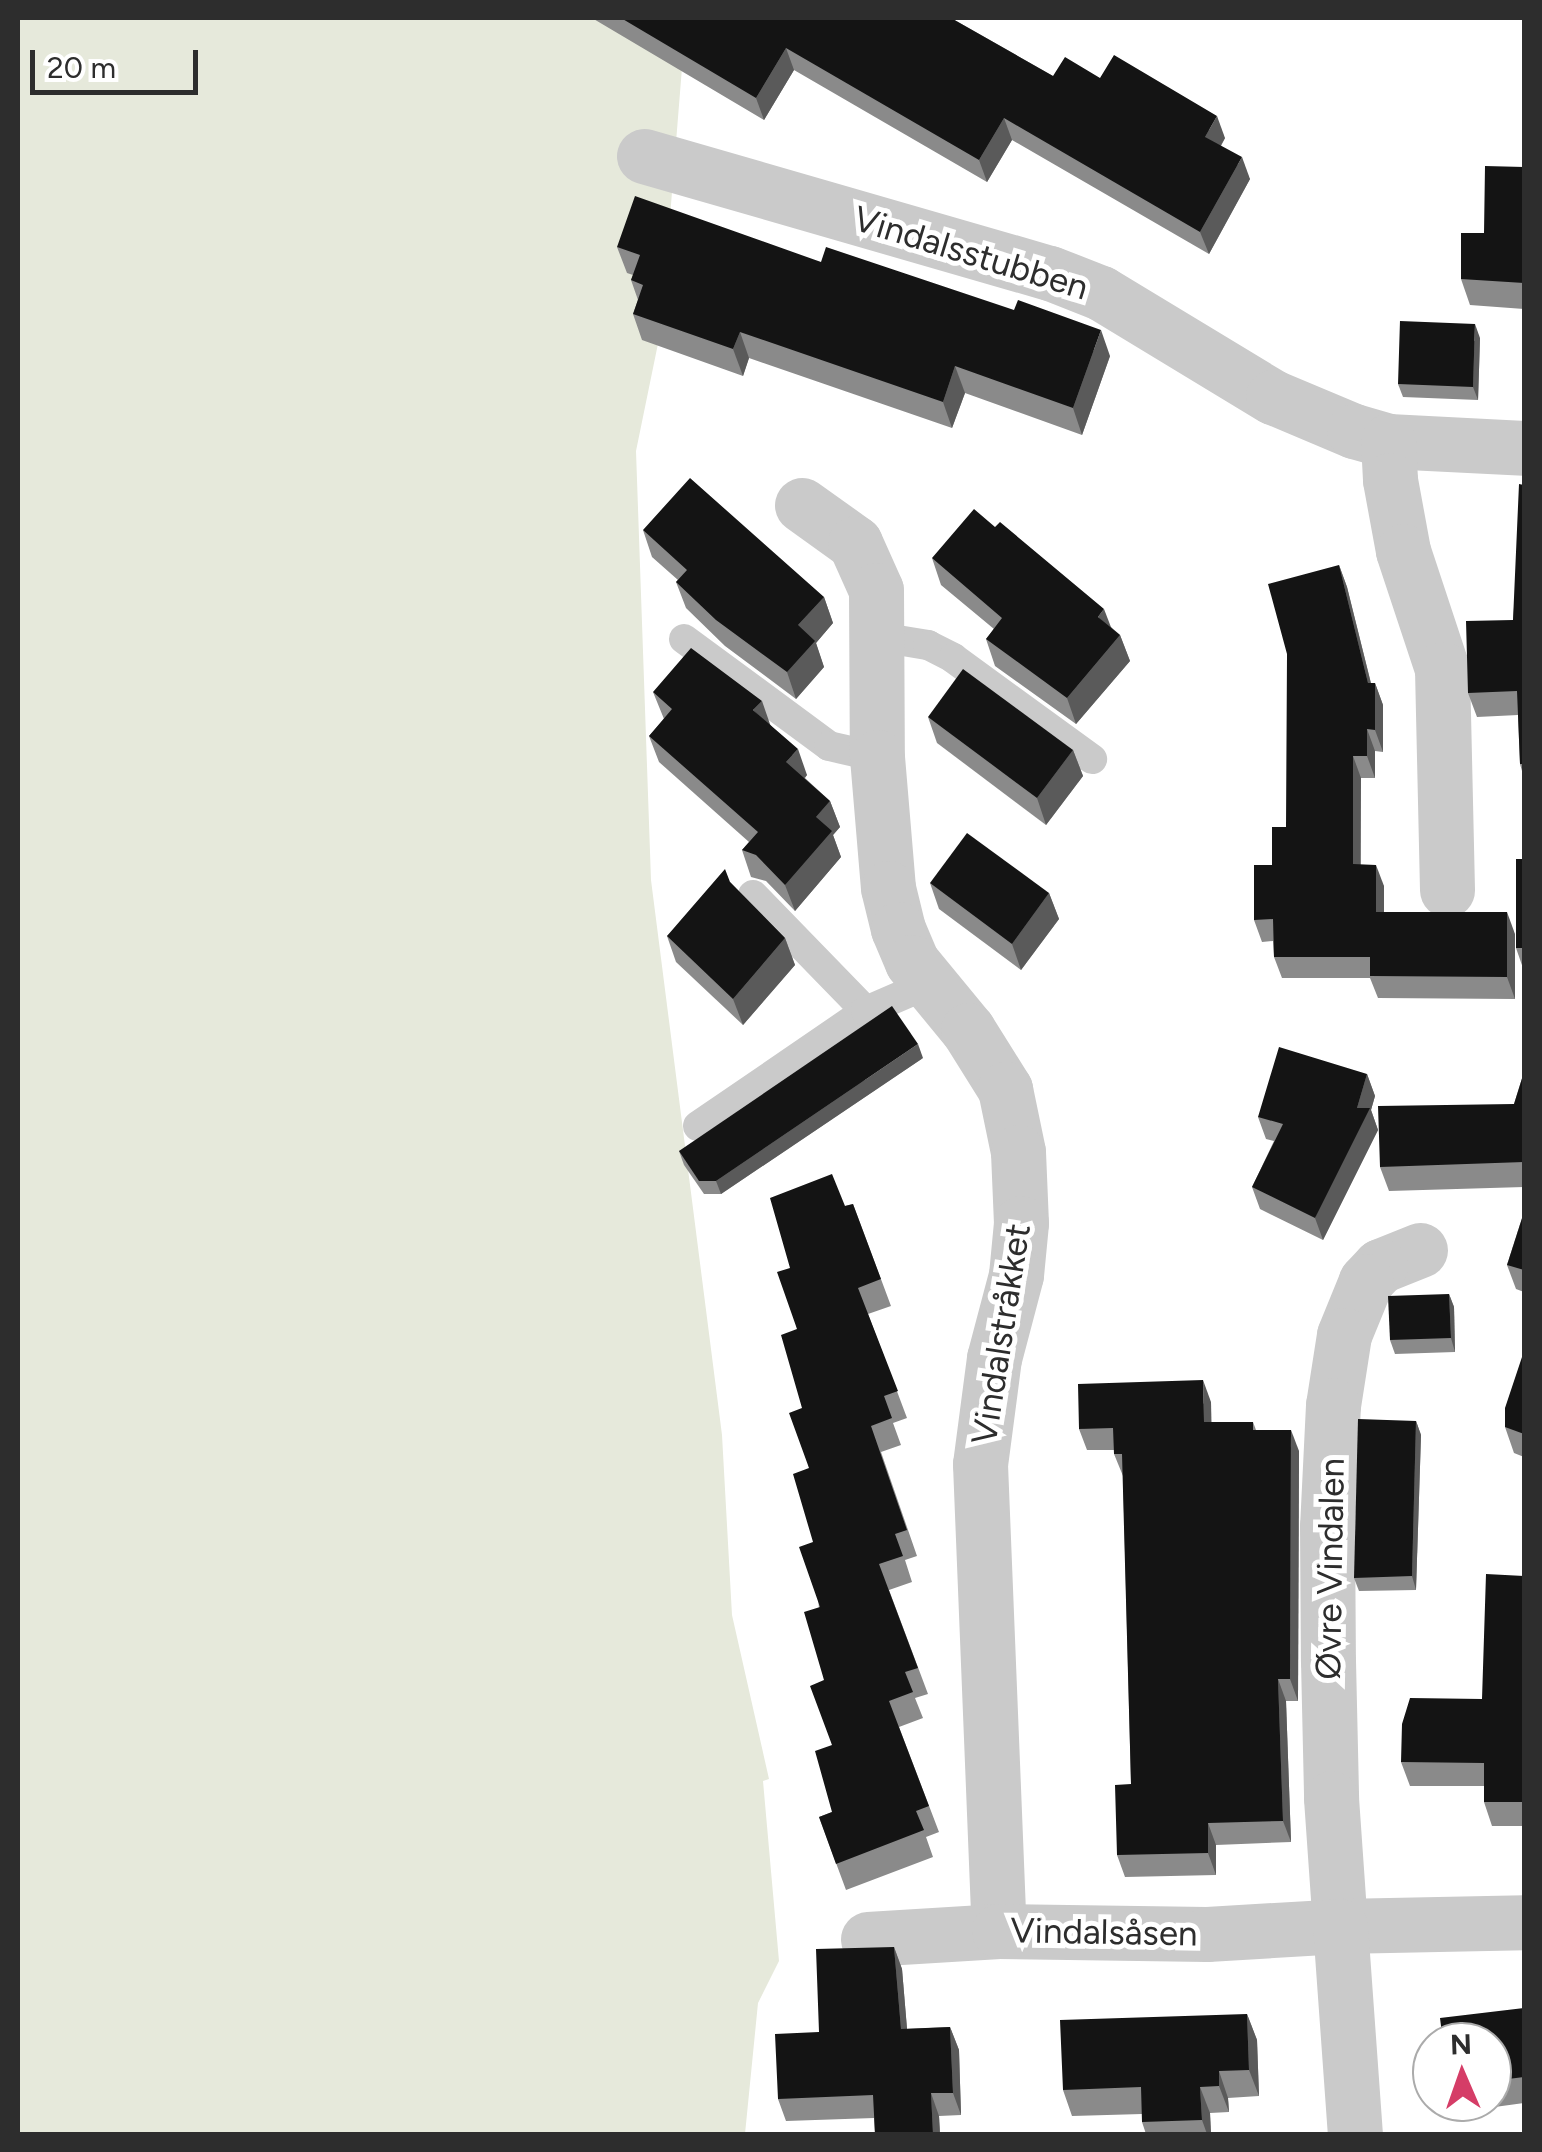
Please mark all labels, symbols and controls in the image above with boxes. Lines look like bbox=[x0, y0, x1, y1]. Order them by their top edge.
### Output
scale bar bbox=[35, 30, 202, 92]
text: 20 m bbox=[47, 49, 116, 86]
street label: Vindalsstubben bbox=[849, 197, 1093, 309]
street label: Vindalstråkket bbox=[963, 1221, 1039, 1447]
street label: Øvre Vindalen bbox=[1307, 1458, 1353, 1680]
street label: Vindalsåsen bbox=[1010, 1909, 1198, 1955]
north arrow bbox=[1412, 2022, 1512, 2122]
text: N bbox=[1450, 2027, 1472, 2061]

